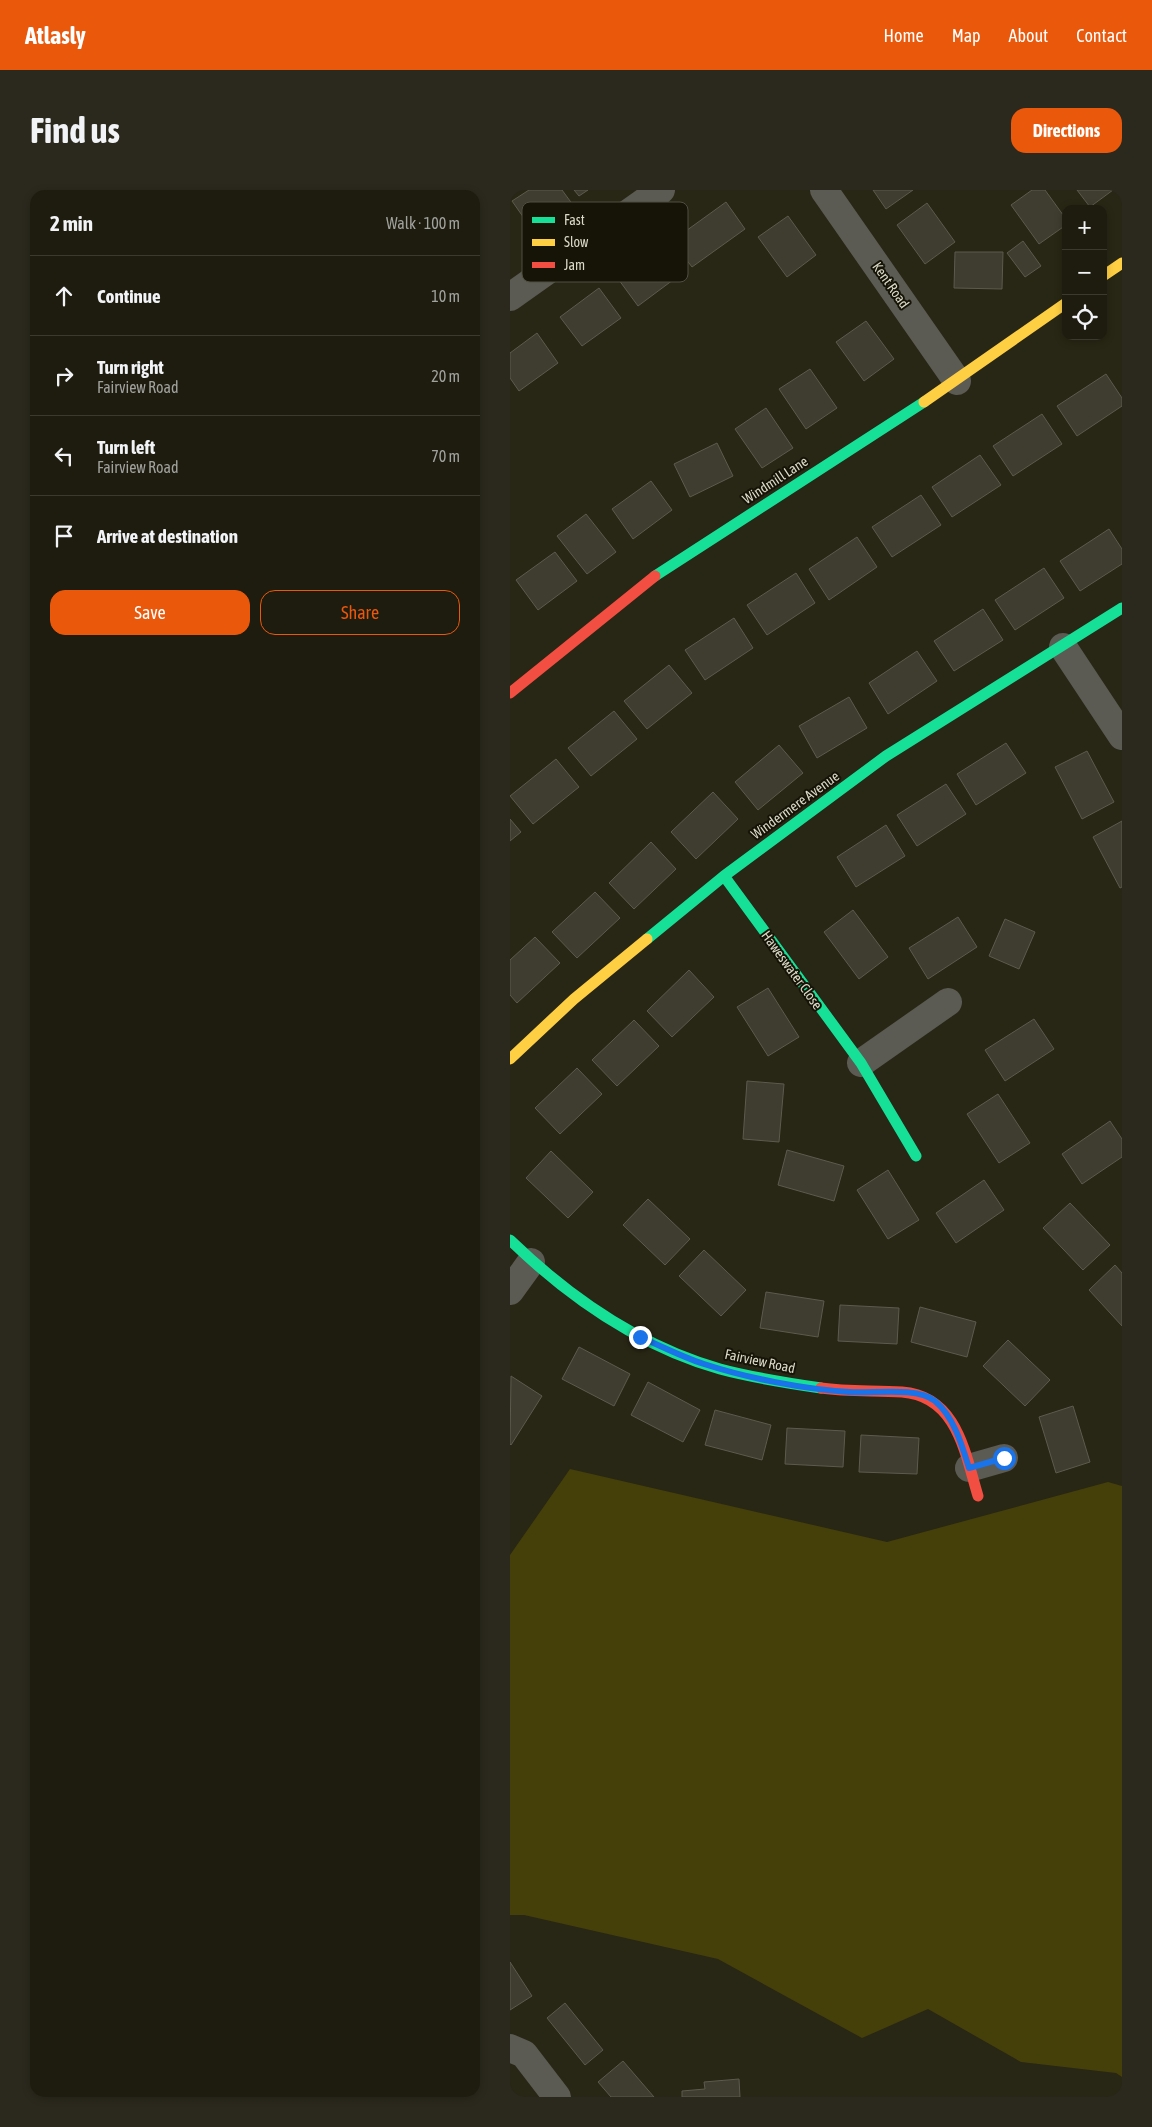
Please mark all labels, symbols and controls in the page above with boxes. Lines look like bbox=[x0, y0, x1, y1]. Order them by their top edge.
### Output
text: Atlasly bbox=[25, 22, 86, 49]
text: Home bbox=[884, 25, 924, 46]
text: Map bbox=[952, 25, 981, 46]
text: About bbox=[1009, 25, 1048, 46]
text: Contact bbox=[1076, 25, 1127, 46]
button: Directions bbox=[1011, 108, 1122, 153]
text: Find us bbox=[30, 110, 120, 150]
legend bbox=[522, 202, 688, 282]
map controls bbox=[1062, 205, 1107, 340]
button: + bbox=[1062, 205, 1107, 250]
text: 2 min bbox=[50, 211, 93, 235]
text: Fast bbox=[564, 212, 585, 228]
text: Walk · 100 m bbox=[386, 214, 460, 232]
text: Slow bbox=[564, 234, 589, 250]
button: − bbox=[1062, 250, 1107, 295]
text: Jam bbox=[564, 257, 585, 273]
street label: Kent Road bbox=[869, 259, 913, 311]
icon: ahead bbox=[50, 282, 78, 310]
text: Continue bbox=[97, 285, 161, 307]
text: 10 m bbox=[431, 287, 460, 305]
button: locate bbox=[1062, 295, 1107, 340]
text: Turn right bbox=[97, 356, 164, 378]
icon: right bbox=[50, 362, 78, 390]
text: 20 m bbox=[431, 367, 460, 385]
text: Fairview Road bbox=[97, 378, 179, 396]
text: Turn left bbox=[97, 436, 155, 458]
icon: left bbox=[50, 442, 78, 470]
text: 70 m bbox=[431, 447, 460, 465]
street label: Windmill Lane bbox=[739, 453, 811, 507]
text: Fairview Road bbox=[97, 458, 179, 476]
icon: arrive bbox=[50, 522, 78, 550]
text: Arrive at destination bbox=[97, 525, 238, 547]
button: Save bbox=[50, 590, 250, 635]
button: Share bbox=[260, 590, 460, 635]
street label: Windermere Avenue bbox=[748, 768, 842, 842]
street label: Haweswater Close bbox=[758, 928, 826, 1012]
route end bbox=[629, 1326, 652, 1349]
street label: Fairview Road bbox=[723, 1346, 797, 1376]
route start bbox=[993, 1447, 1016, 1470]

